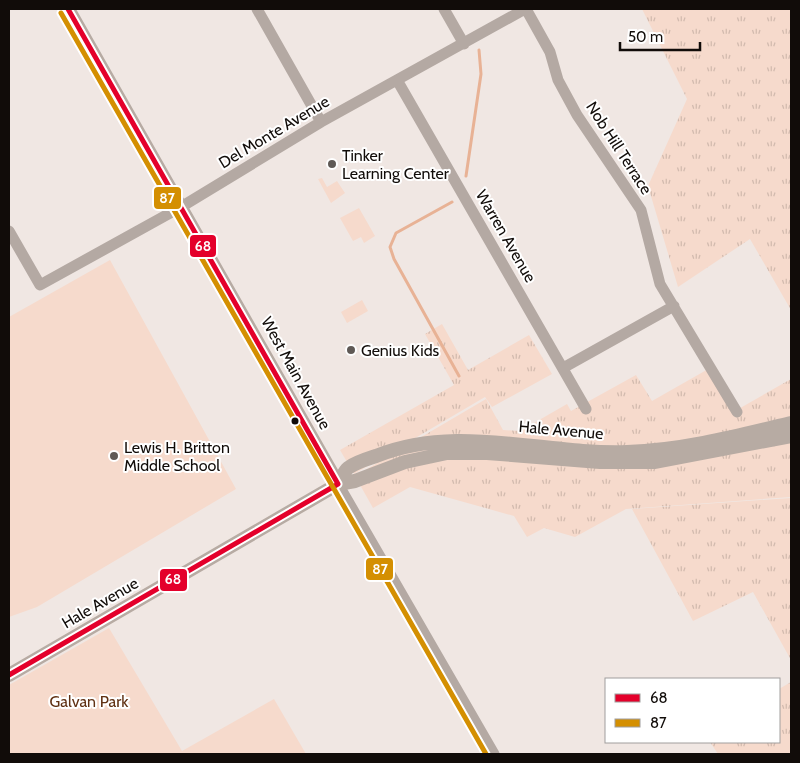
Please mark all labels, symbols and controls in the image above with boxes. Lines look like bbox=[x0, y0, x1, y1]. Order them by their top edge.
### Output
scale bar bbox=[620, 20, 700, 52]
text: 50 m bbox=[628, 28, 663, 46]
street label: Del Monte Avenue bbox=[215, 92, 333, 172]
street label: Nob Hill Terrace bbox=[582, 98, 656, 198]
place label: Tinker Learning Center bbox=[342, 146, 450, 183]
marker: Tinker Learning Center bbox=[326, 158, 338, 170]
line badge: 87 bbox=[153, 186, 182, 210]
street label: Warren Avenue bbox=[472, 186, 540, 286]
text: 87 bbox=[159, 189, 176, 207]
line badge: 68 bbox=[189, 234, 217, 258]
text: 68 bbox=[195, 237, 211, 255]
street label: West Main Avenue bbox=[257, 313, 335, 433]
place label: Genius Kids bbox=[361, 341, 440, 360]
marker: Genius Kids bbox=[345, 344, 357, 356]
unlabelled marker bbox=[290, 416, 300, 426]
street label: Hale Avenue bbox=[518, 417, 604, 443]
place label: Lewis H. Britton Middle School bbox=[124, 438, 230, 475]
marker: Lewis H. Britton Middle School bbox=[108, 450, 120, 462]
line badge: 87 bbox=[365, 557, 394, 581]
text: 87 bbox=[372, 560, 389, 578]
line badge: 68 bbox=[159, 568, 188, 592]
text: 68 bbox=[165, 570, 181, 588]
street label: Hale Avenue bbox=[58, 574, 142, 632]
legend bbox=[605, 678, 780, 743]
text: 68 bbox=[650, 689, 668, 707]
park label: Galvan Park bbox=[50, 692, 129, 711]
text: 87 bbox=[650, 714, 667, 732]

